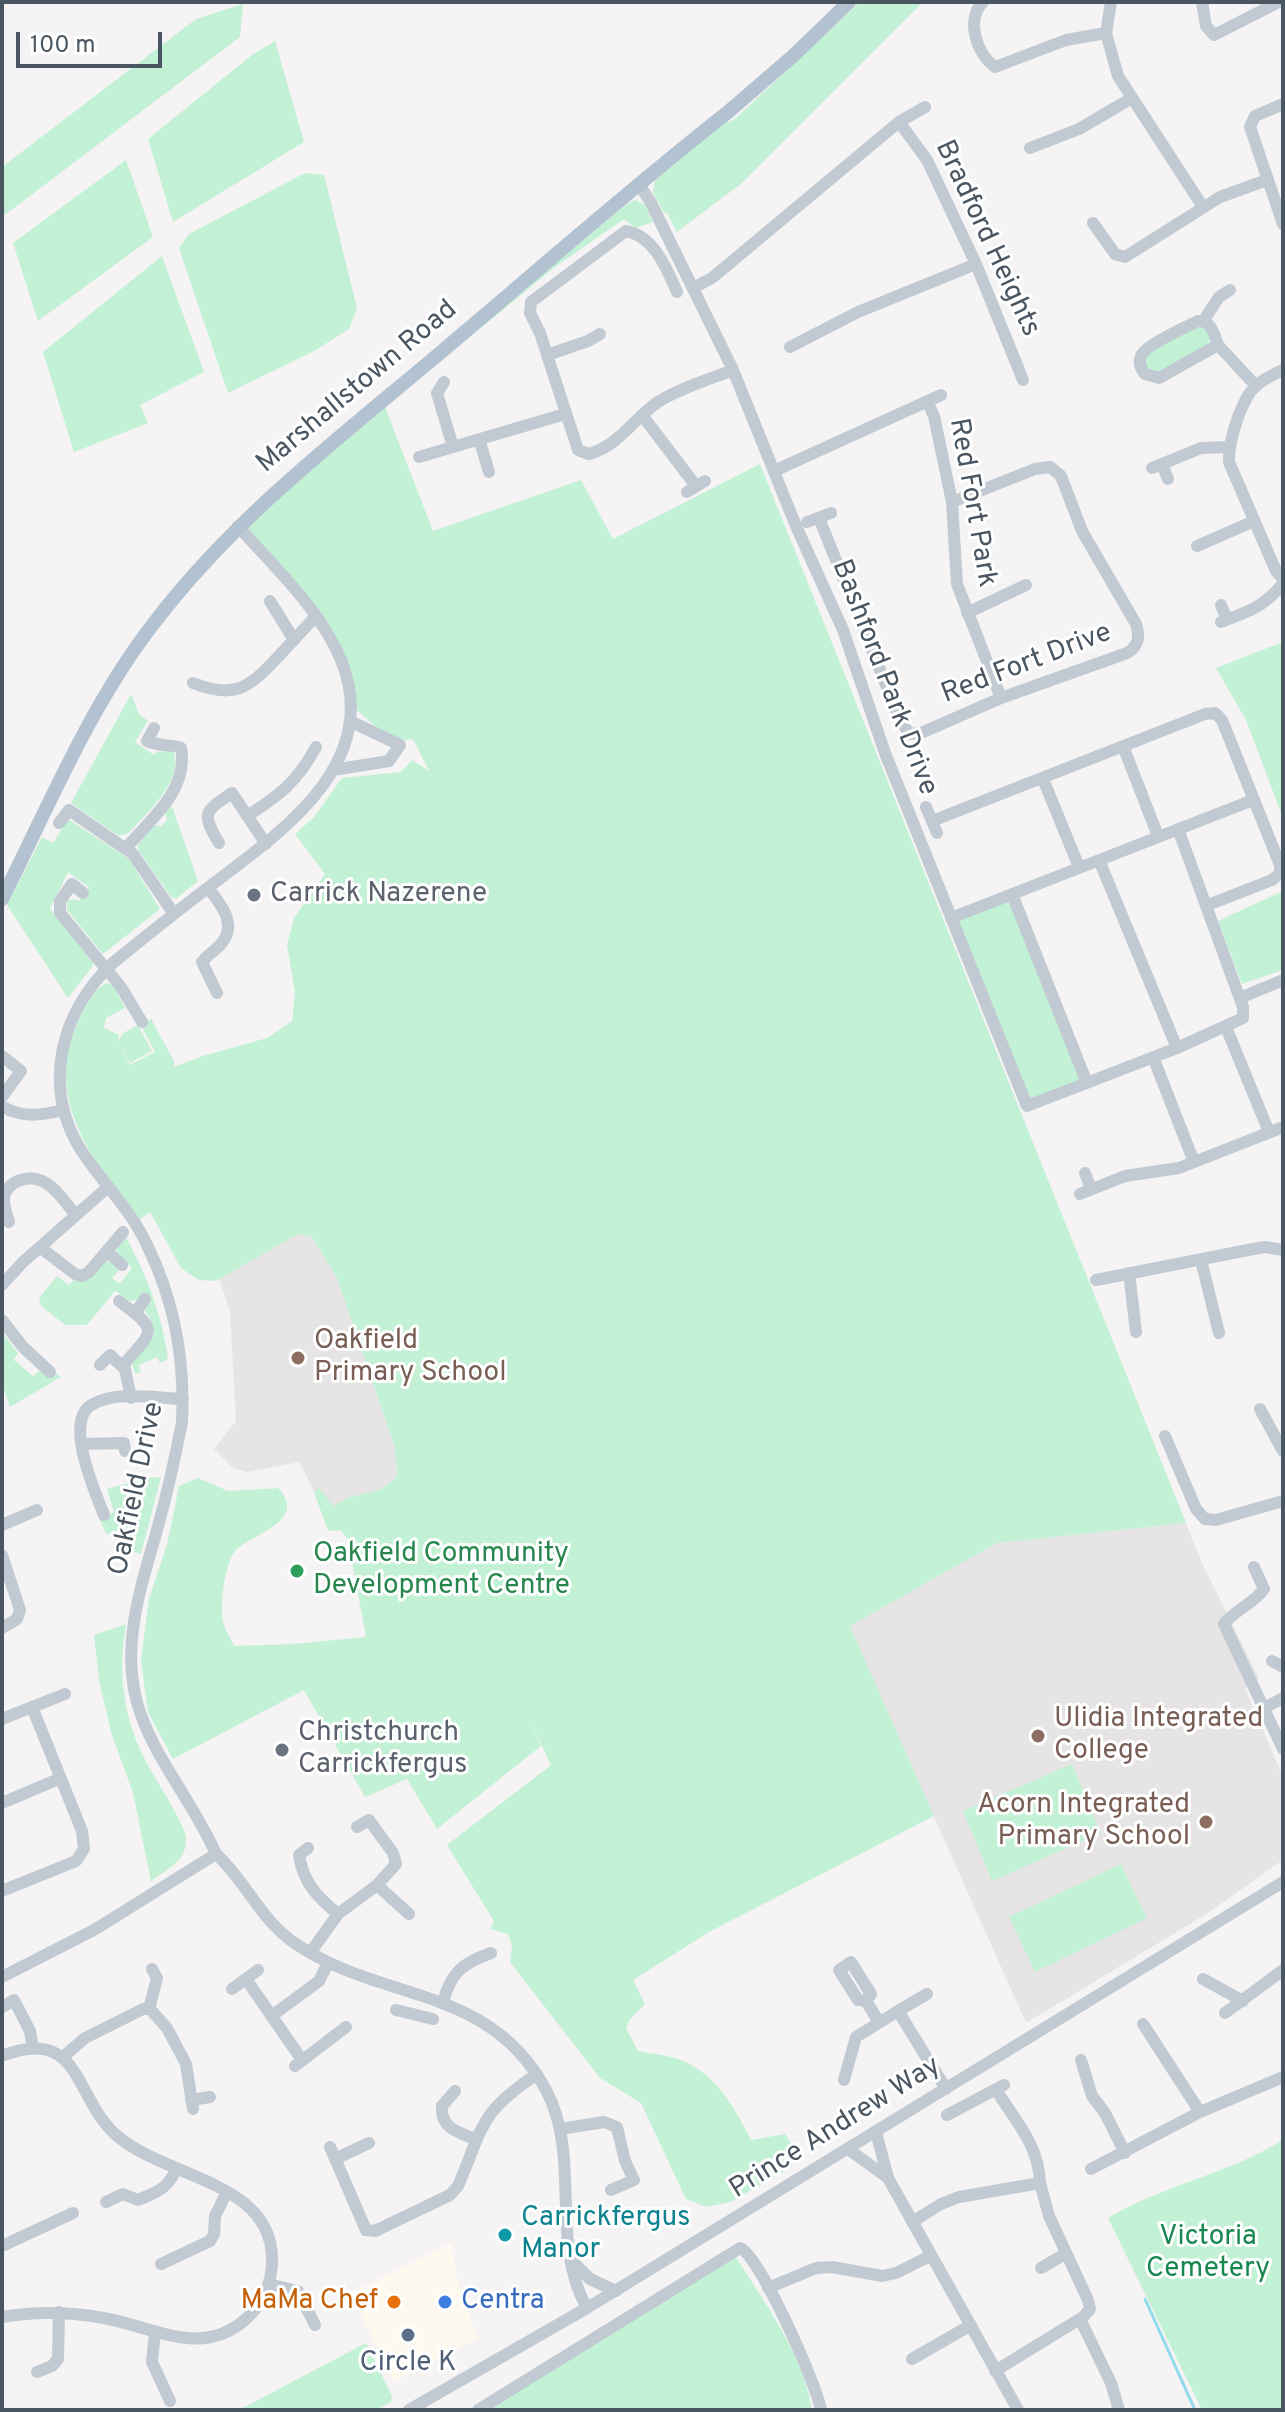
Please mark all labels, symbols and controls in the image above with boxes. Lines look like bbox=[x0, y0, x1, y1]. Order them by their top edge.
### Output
scale bar bbox=[20, 16, 166, 66]
text: 100 m bbox=[30, 31, 96, 61]
street label: Bradford Heights bbox=[926, 136, 1046, 342]
street label: Marshallstown Road bbox=[251, 294, 465, 482]
street label: Red Fort Park bbox=[940, 416, 1002, 590]
street label: Bashford Park Drive bbox=[823, 555, 943, 801]
street label: Red Fort Drive bbox=[937, 617, 1117, 713]
place label: Carrick Nazerene bbox=[270, 878, 487, 912]
marker: Carrick Nazerene bbox=[245, 886, 263, 904]
place label: Oakfield Primary School bbox=[314, 1325, 506, 1391]
marker: Oakfield Primary School bbox=[289, 1349, 307, 1367]
street label: Oakfield Drive bbox=[103, 1399, 173, 1579]
place label: Oakfield Community Development Centre bbox=[313, 1538, 570, 1604]
marker: Oakfield Community Development Centre bbox=[288, 1562, 306, 1580]
place label: Ulidia Integrated College bbox=[1054, 1703, 1263, 1769]
place label: Christchurch Carrickfergus bbox=[298, 1717, 467, 1783]
marker: Ulidia Integrated College bbox=[1029, 1727, 1047, 1745]
marker: Christchurch Carrickfergus bbox=[273, 1741, 291, 1759]
place label: Acorn Integrated Primary School bbox=[977, 1789, 1190, 1855]
marker: Acorn Integrated Primary School bbox=[1197, 1813, 1215, 1831]
street label: Prince Andrew Way bbox=[724, 2051, 948, 2207]
place label: Carrickfergus Manor bbox=[521, 2202, 690, 2268]
park label: Victoria Cemetery bbox=[1146, 2221, 1270, 2287]
marker: Carrickfergus Manor bbox=[496, 2226, 514, 2244]
place label: MaMa Chef bbox=[240, 2285, 378, 2319]
place label: Centra bbox=[461, 2285, 544, 2319]
marker: MaMa Chef bbox=[385, 2293, 403, 2311]
marker: Centra bbox=[436, 2293, 454, 2311]
marker: Circle K bbox=[399, 2326, 417, 2344]
place label: Circle K bbox=[360, 2347, 456, 2381]

